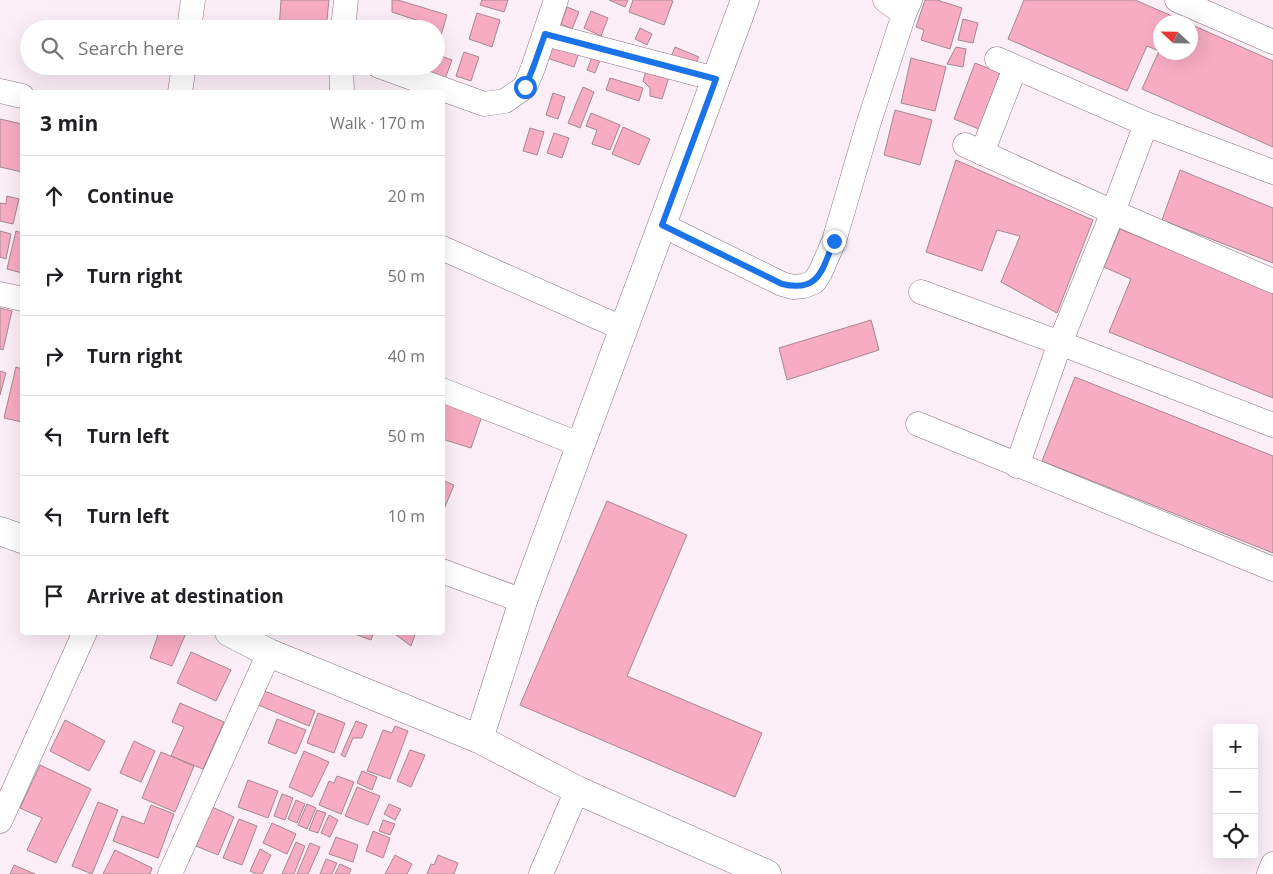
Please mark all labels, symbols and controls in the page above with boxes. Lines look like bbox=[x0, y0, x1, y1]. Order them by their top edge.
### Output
north arrow bbox=[1153, 15, 1198, 60]
search box bbox=[20, 20, 445, 75]
icon: search bbox=[38, 34, 66, 62]
text: Search here bbox=[78, 35, 184, 61]
route start bbox=[514, 76, 537, 99]
text: 3 min bbox=[40, 109, 98, 137]
text: Walk · 170 m bbox=[330, 112, 425, 134]
icon: ahead bbox=[40, 182, 68, 210]
text: Continue bbox=[87, 183, 174, 209]
text: 20 m bbox=[388, 185, 425, 207]
route end bbox=[823, 230, 846, 253]
icon: right bbox=[40, 262, 68, 290]
text: Turn right bbox=[87, 263, 182, 289]
text: 50 m bbox=[388, 265, 425, 287]
icon: right bbox=[40, 342, 68, 370]
text: Turn right bbox=[87, 343, 182, 369]
text: 40 m bbox=[388, 345, 425, 367]
icon: left bbox=[40, 422, 68, 450]
text: Turn left bbox=[87, 423, 169, 449]
text: 50 m bbox=[388, 425, 425, 447]
icon: left bbox=[40, 502, 68, 530]
text: Turn left bbox=[87, 503, 169, 529]
text: 10 m bbox=[388, 505, 425, 527]
icon: arrive bbox=[40, 582, 68, 610]
text: Arrive at destination bbox=[87, 583, 284, 609]
map controls bbox=[1213, 724, 1258, 859]
button: + bbox=[1213, 724, 1258, 769]
button: − bbox=[1213, 769, 1258, 814]
button: locate bbox=[1213, 814, 1258, 859]

